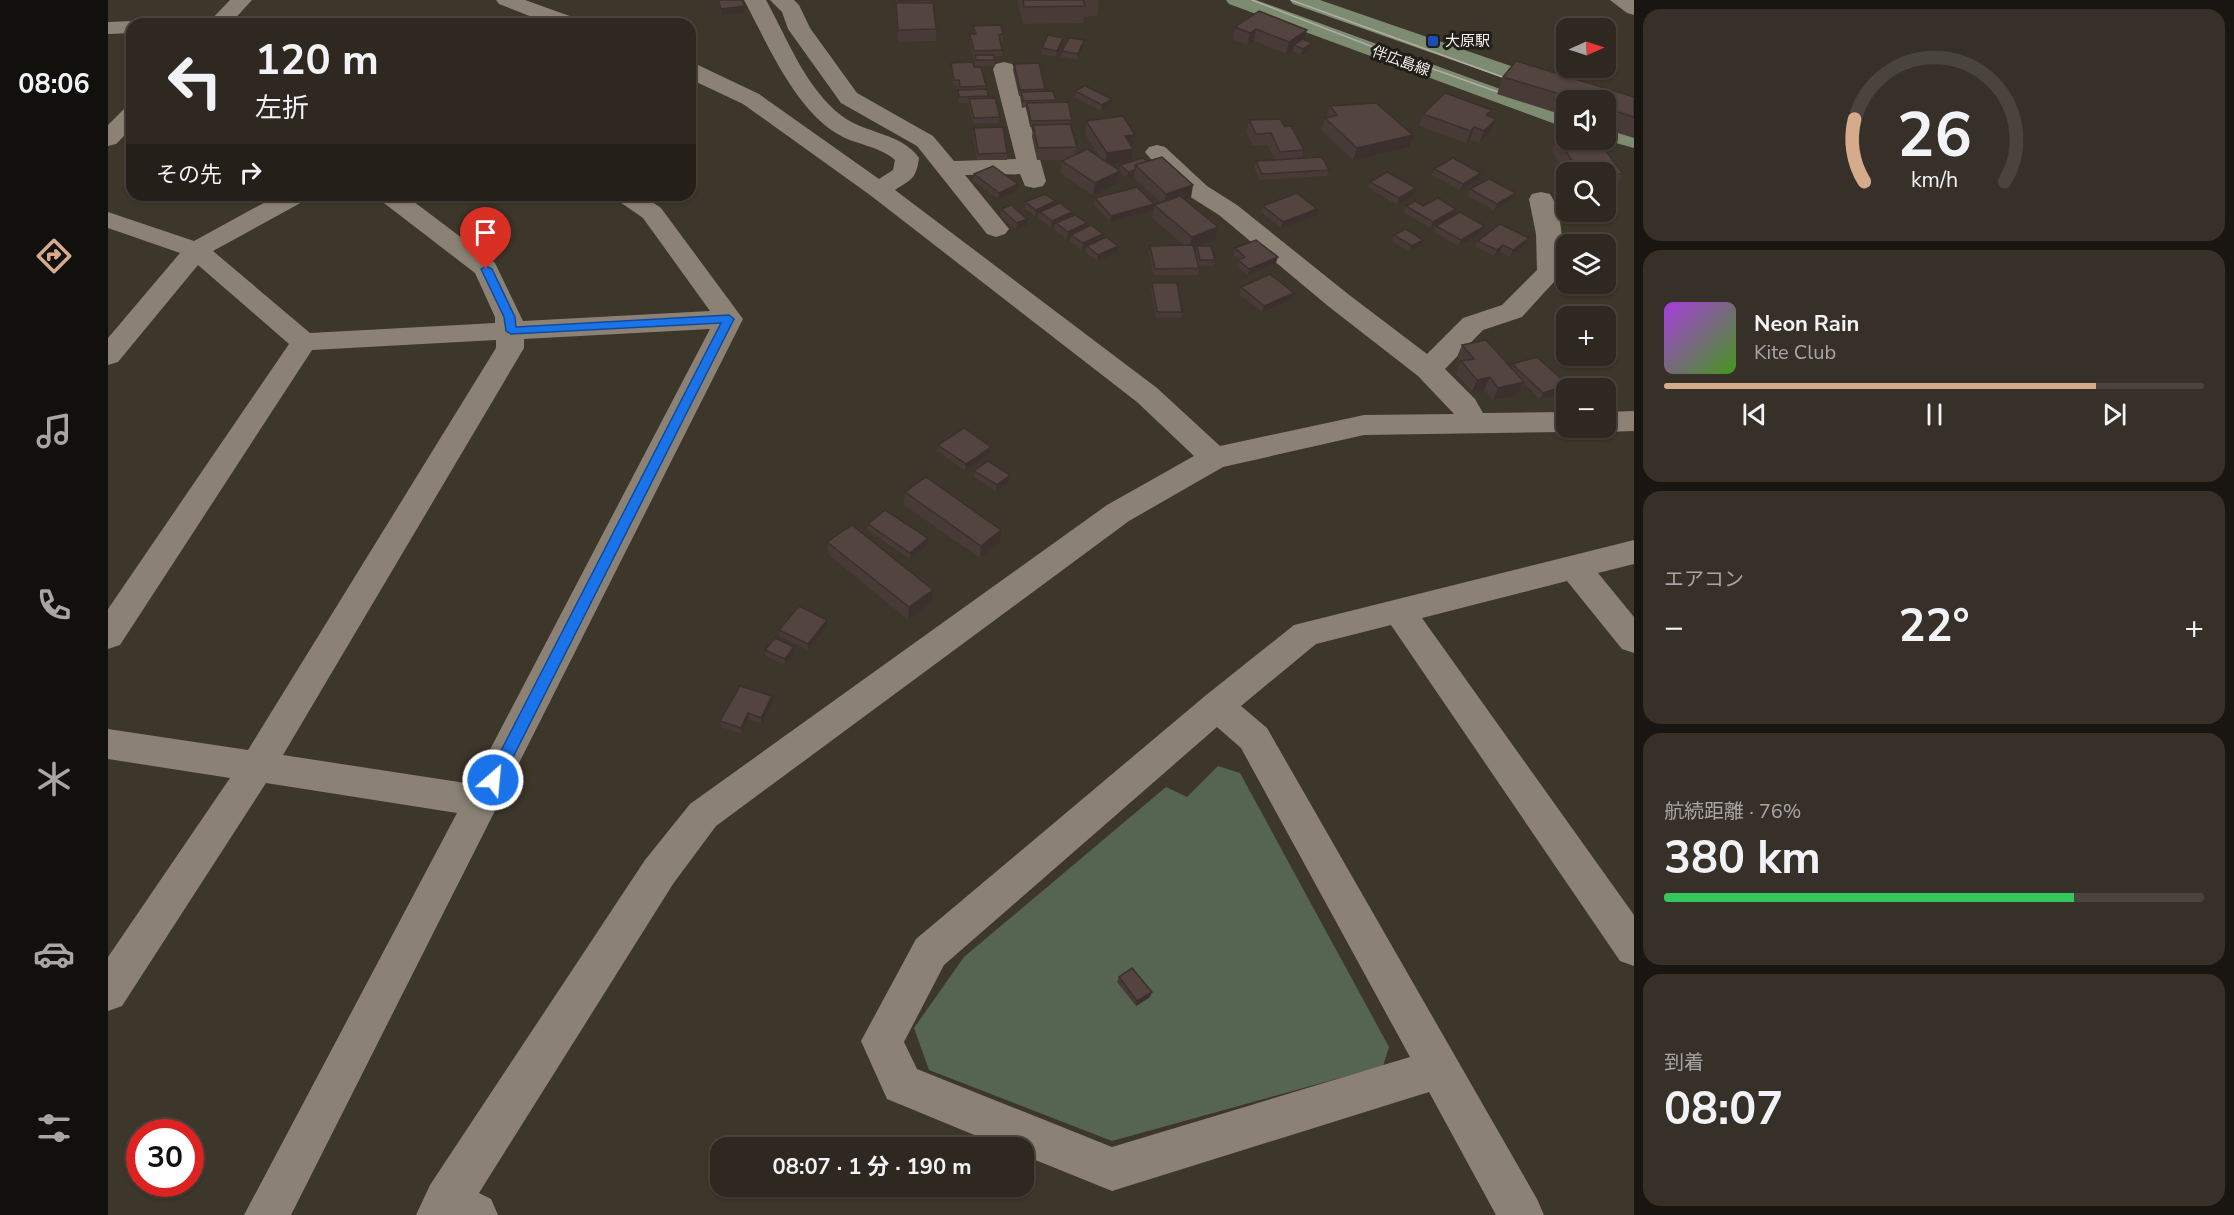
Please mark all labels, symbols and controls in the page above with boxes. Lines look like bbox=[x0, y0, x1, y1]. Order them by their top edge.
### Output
north arrow bbox=[1556, 18, 1616, 78]
map controls bbox=[1556, 18, 1616, 438]
place label: 大原駅 bbox=[1445, 31, 1490, 51]
text: 120 m bbox=[255, 32, 379, 89]
marker: 大原駅 bbox=[1426, 34, 1440, 48]
street label: 伴広島線 bbox=[1369, 41, 1433, 81]
icon: left bbox=[156, 42, 234, 120]
text: 08:06 bbox=[18, 66, 90, 103]
text: 左折 bbox=[255, 90, 309, 127]
button: sound bbox=[1556, 90, 1616, 150]
text: 26 bbox=[1897, 93, 1971, 178]
icon: right bbox=[234, 156, 267, 189]
text: その先 bbox=[156, 160, 222, 190]
button: search bbox=[1556, 162, 1616, 222]
text: km/h bbox=[1910, 165, 1958, 195]
pin bbox=[460, 207, 511, 269]
icon: arrive bbox=[469, 216, 502, 249]
button: layers bbox=[1556, 234, 1616, 294]
icon: directions bbox=[33, 235, 75, 277]
button: + bbox=[1556, 306, 1616, 366]
text: Neon Rain bbox=[1754, 309, 1859, 339]
text: Kite Club bbox=[1754, 339, 1836, 366]
button: − bbox=[1556, 378, 1616, 438]
icon: previous bbox=[1738, 398, 1771, 431]
icon: pause bbox=[1918, 398, 1951, 431]
icon: next bbox=[2098, 398, 2131, 431]
icon: music bbox=[33, 410, 75, 452]
text: エアコン bbox=[1664, 566, 1744, 593]
icon: phone bbox=[33, 584, 75, 626]
text: 22° bbox=[1898, 596, 1970, 657]
text: − bbox=[1664, 605, 1684, 650]
text: + bbox=[2184, 605, 2204, 650]
position arrow bbox=[461, 748, 525, 812]
icon: climate bbox=[33, 758, 75, 800]
text: 航続距離 · 76% bbox=[1664, 798, 1801, 825]
text: 380 km bbox=[1664, 828, 1821, 889]
icon: car bbox=[33, 933, 75, 975]
text: 到着 bbox=[1664, 1049, 1704, 1076]
text: 08:07 bbox=[1664, 1079, 1783, 1140]
icon: filters bbox=[33, 1107, 75, 1149]
speed limit sign: 30 bbox=[126, 1119, 204, 1197]
text: 08:07 · 1 分 · 190 m bbox=[773, 1152, 971, 1182]

